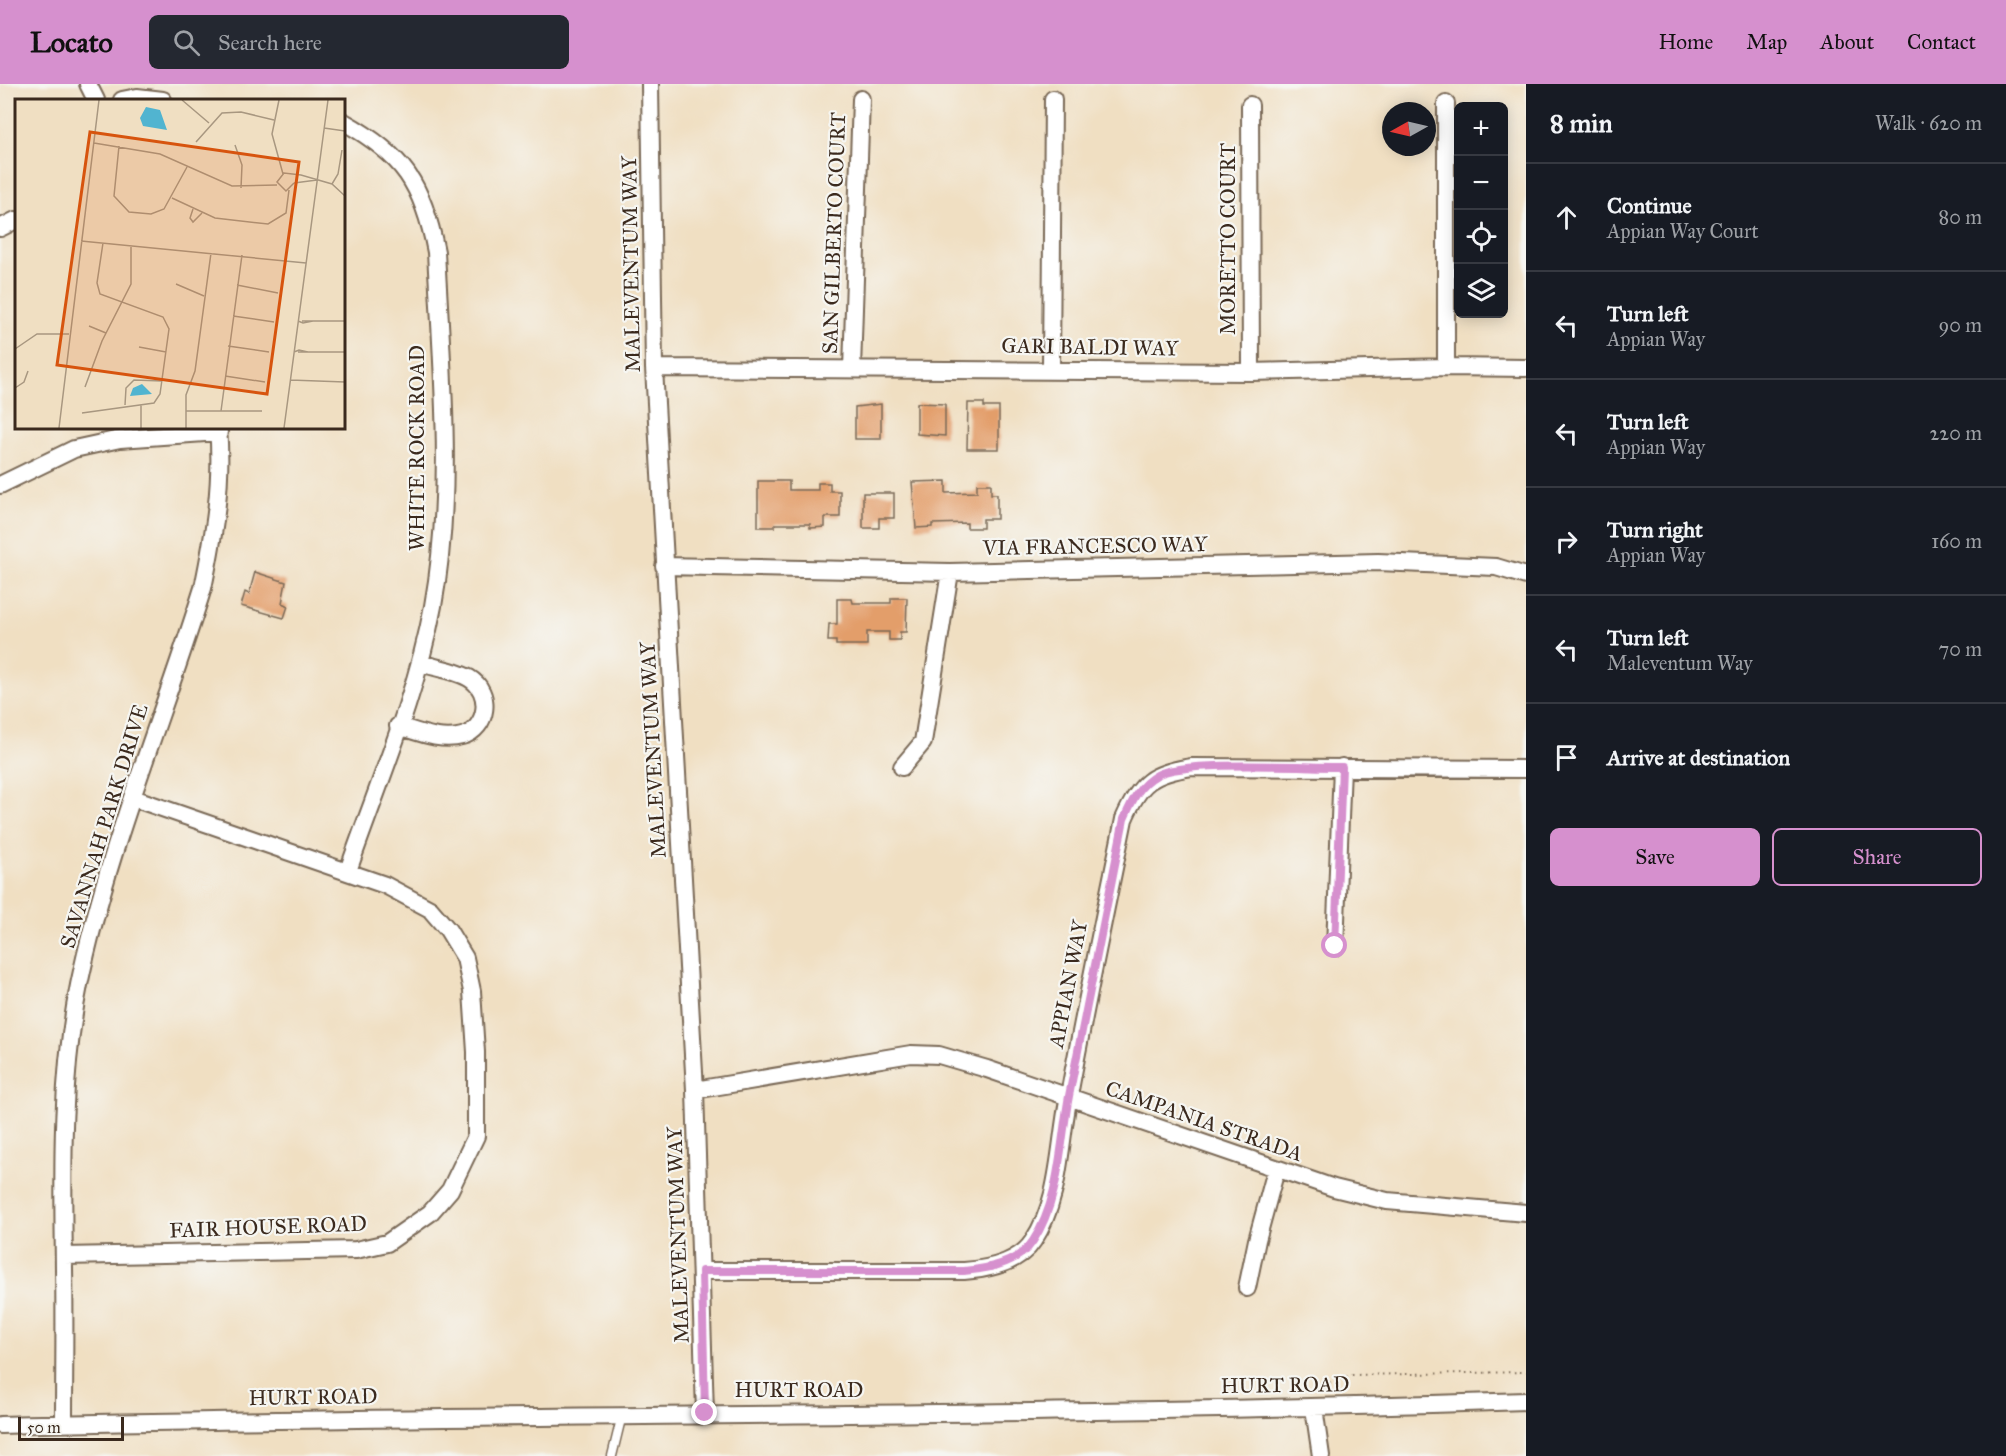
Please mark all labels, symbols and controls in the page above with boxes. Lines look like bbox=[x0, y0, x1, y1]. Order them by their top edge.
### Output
search box bbox=[149, 15, 569, 69]
text: Locato bbox=[30, 25, 113, 60]
icon: search bbox=[170, 26, 203, 59]
text: Search here bbox=[218, 29, 322, 56]
text: Home bbox=[1658, 29, 1713, 55]
text: Map bbox=[1746, 29, 1787, 55]
text: About bbox=[1820, 29, 1874, 55]
text: Contact bbox=[1907, 29, 1976, 55]
inset map bbox=[15, 99, 345, 429]
north arrow bbox=[1382, 102, 1436, 156]
map controls bbox=[1454, 102, 1508, 318]
button: + bbox=[1454, 102, 1508, 156]
text: 8 min bbox=[1550, 107, 1613, 139]
text: Walk · 620 m bbox=[1875, 111, 1982, 135]
street label: SAN GILBERTO COURT bbox=[817, 112, 851, 354]
street label: MORETTO COURT bbox=[1215, 143, 1241, 335]
street label: MALEVENTUM WAY bbox=[616, 155, 646, 373]
button: − bbox=[1454, 156, 1508, 210]
text: Continue bbox=[1607, 192, 1692, 219]
icon: ahead bbox=[1550, 201, 1583, 234]
text: 80 m bbox=[1939, 205, 1982, 229]
button: locate bbox=[1454, 210, 1508, 264]
text: Appian Way Court bbox=[1607, 219, 1759, 243]
button: layers bbox=[1454, 264, 1508, 318]
text: Turn left bbox=[1607, 300, 1689, 327]
icon: left bbox=[1550, 309, 1583, 342]
text: 90 m bbox=[1939, 313, 1982, 337]
text: Appian Way bbox=[1607, 327, 1705, 351]
street label: GARI BALDI WAY bbox=[1001, 332, 1179, 362]
street label: WHITE ROCK ROAD bbox=[404, 345, 430, 551]
text: Turn left bbox=[1607, 408, 1689, 435]
icon: left bbox=[1550, 417, 1583, 450]
text: 220 m bbox=[1930, 421, 1982, 445]
text: Appian Way bbox=[1607, 435, 1705, 459]
text: Turn right bbox=[1607, 516, 1703, 543]
icon: right bbox=[1550, 525, 1583, 558]
text: 160 m bbox=[1931, 529, 1982, 553]
street label: VIA FRANCESCO WAY bbox=[981, 531, 1208, 561]
text: Appian Way bbox=[1607, 543, 1705, 567]
text: Turn left bbox=[1607, 624, 1689, 651]
icon: left bbox=[1550, 633, 1583, 666]
text: 70 m bbox=[1939, 637, 1982, 661]
street label: MALEVENTUM WAY bbox=[634, 640, 672, 859]
text: Maleventum Way bbox=[1607, 651, 1753, 675]
street label: SAVANNAH PARK DRIVE bbox=[54, 701, 154, 951]
icon: arrive bbox=[1550, 741, 1583, 774]
text: Arrive at destination bbox=[1607, 744, 1790, 771]
button: Save bbox=[1550, 828, 1760, 886]
button: Share bbox=[1772, 828, 1982, 886]
street label: APPIAN WAY bbox=[1043, 917, 1093, 1051]
route start bbox=[1321, 932, 1347, 958]
street label: CAMPANIA STRADA bbox=[1102, 1075, 1306, 1167]
street label: MALEVENTUM WAY bbox=[661, 1126, 695, 1344]
street label: FAIR HOUSE ROAD bbox=[169, 1211, 367, 1243]
street label: HURT ROAD bbox=[1220, 1371, 1350, 1399]
street label: HURT ROAD bbox=[735, 1377, 863, 1403]
street label: HURT ROAD bbox=[248, 1383, 378, 1411]
route end bbox=[691, 1399, 717, 1425]
scale bar bbox=[18, 1414, 124, 1442]
text: 50 m bbox=[27, 1418, 61, 1437]

